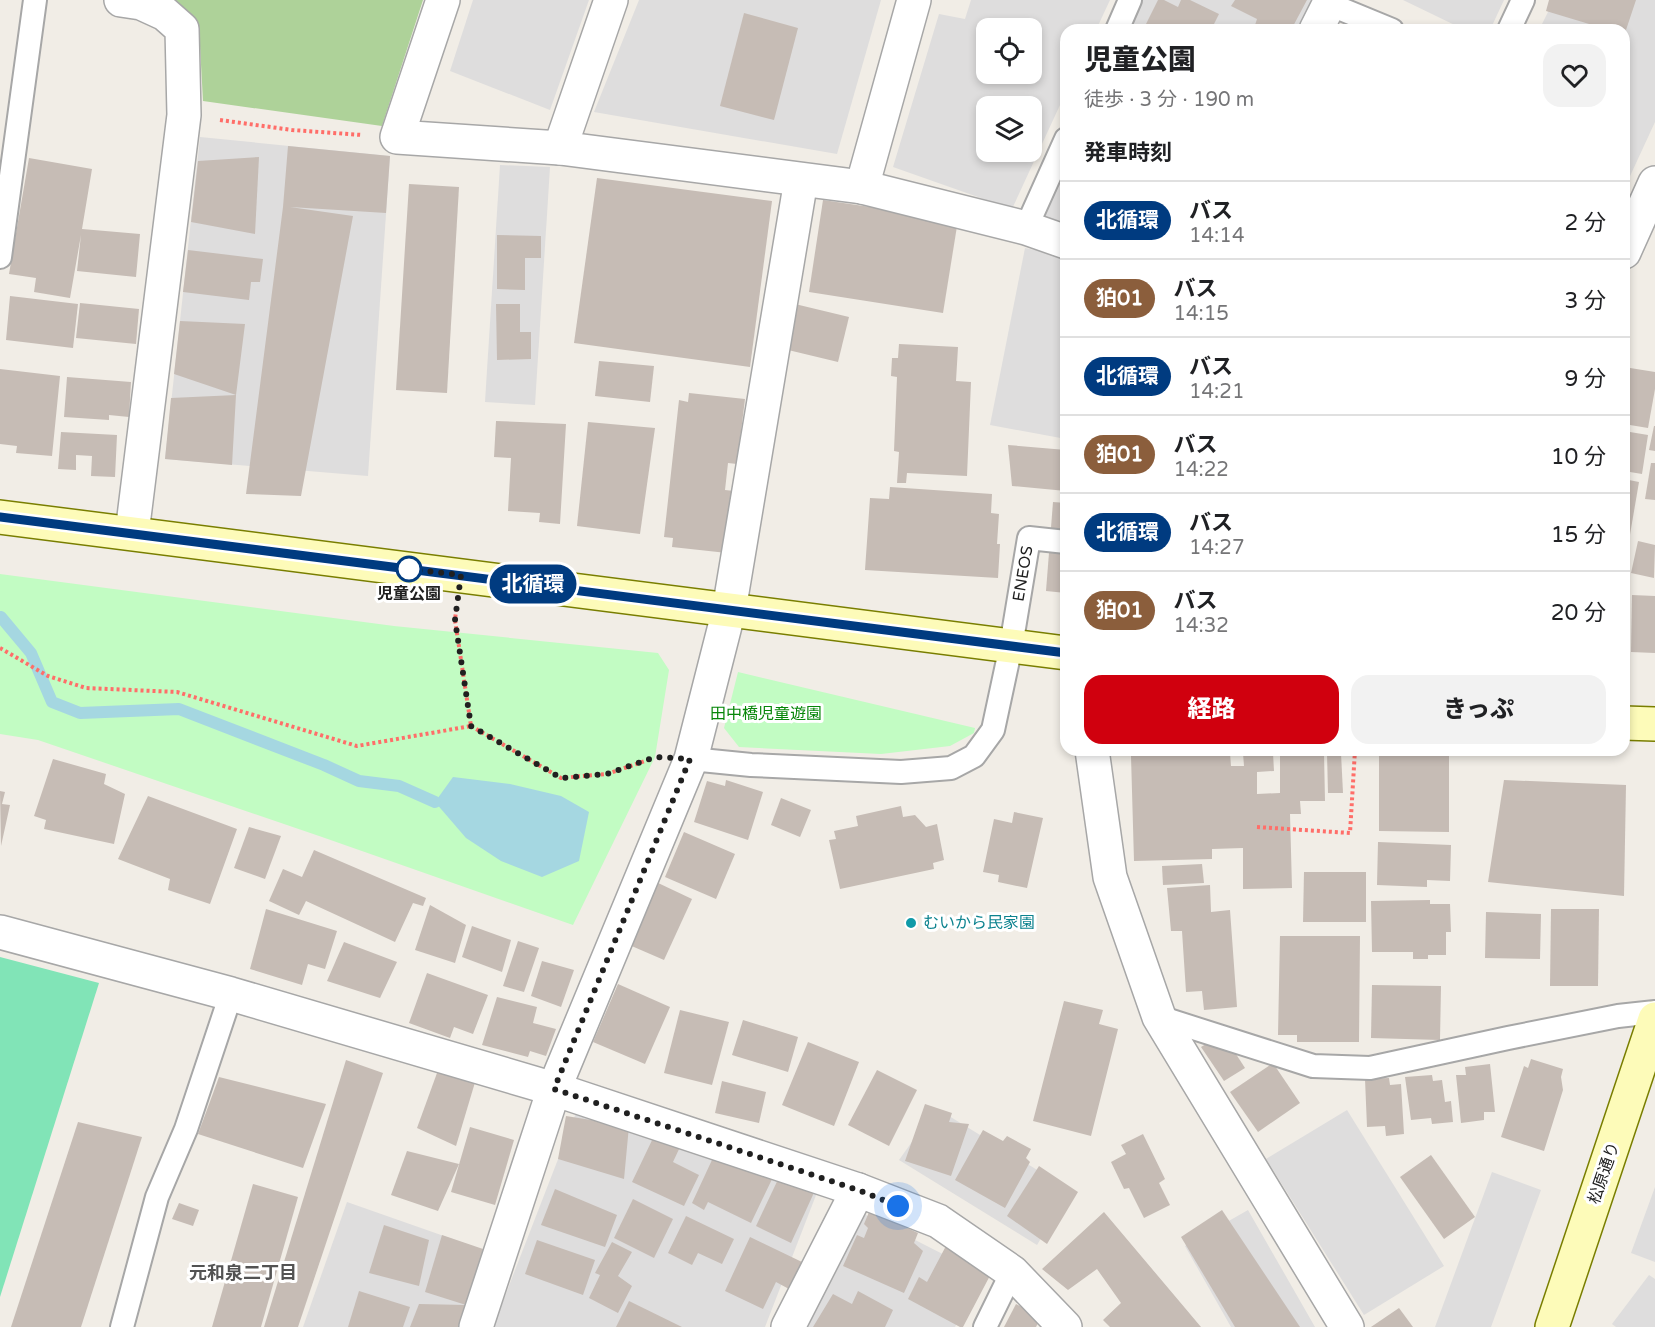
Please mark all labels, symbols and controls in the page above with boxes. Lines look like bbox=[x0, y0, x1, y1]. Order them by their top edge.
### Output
map controls bbox=[976, 18, 1042, 162]
button: locate bbox=[976, 18, 1042, 84]
text: 児童公園 bbox=[1084, 43, 1196, 77]
button: heart bbox=[1543, 44, 1606, 107]
text: 徒歩 · 3 分 · 190 m bbox=[1084, 88, 1254, 112]
button: layers bbox=[976, 96, 1042, 162]
text: 発車時刻 bbox=[1084, 140, 1172, 166]
text: バス bbox=[1189, 198, 1233, 224]
text: 北循環 bbox=[1096, 208, 1159, 233]
text: 2 分 bbox=[1564, 210, 1606, 236]
text: 14:14 bbox=[1189, 224, 1244, 248]
text: バス bbox=[1173, 276, 1217, 302]
text: 狛01 bbox=[1096, 286, 1143, 311]
text: 3 分 bbox=[1564, 288, 1606, 314]
text: 14:15 bbox=[1173, 302, 1229, 326]
text: バス bbox=[1189, 354, 1233, 380]
text: 北循環 bbox=[1096, 364, 1159, 389]
text: 9 分 bbox=[1564, 366, 1606, 392]
text: 14:21 bbox=[1189, 380, 1244, 404]
text: バス bbox=[1173, 432, 1217, 458]
text: 狛01 bbox=[1096, 442, 1143, 467]
text: 10 分 bbox=[1551, 444, 1606, 470]
text: 14:22 bbox=[1173, 458, 1229, 482]
text: バス bbox=[1189, 510, 1233, 536]
text: 北循環 bbox=[1096, 520, 1159, 545]
text: 15 分 bbox=[1551, 522, 1606, 548]
text: 14:27 bbox=[1189, 536, 1244, 560]
street label: ENEOS bbox=[1009, 544, 1038, 603]
marker: 児童公園 bbox=[396, 556, 422, 582]
line badge: 北循環 bbox=[498, 564, 568, 604]
text: 北循環 bbox=[502, 572, 565, 597]
place label: 児童公園 bbox=[377, 584, 441, 604]
text: バス bbox=[1173, 588, 1217, 614]
text: 狛01 bbox=[1096, 598, 1143, 623]
text: 20 分 bbox=[1551, 600, 1606, 626]
text: 14:32 bbox=[1173, 614, 1229, 638]
button: 経路 bbox=[1084, 675, 1339, 744]
button: きっぷ bbox=[1351, 675, 1606, 744]
park label: 田中橋児童遊園 bbox=[710, 704, 822, 724]
place label: むいから民家園 bbox=[923, 913, 1035, 933]
marker: むいから民家園 bbox=[904, 916, 918, 930]
street label: 松原通り bbox=[1584, 1139, 1624, 1207]
your location bbox=[883, 1191, 913, 1221]
district label: 元和泉二丁目 bbox=[189, 1262, 297, 1284]

